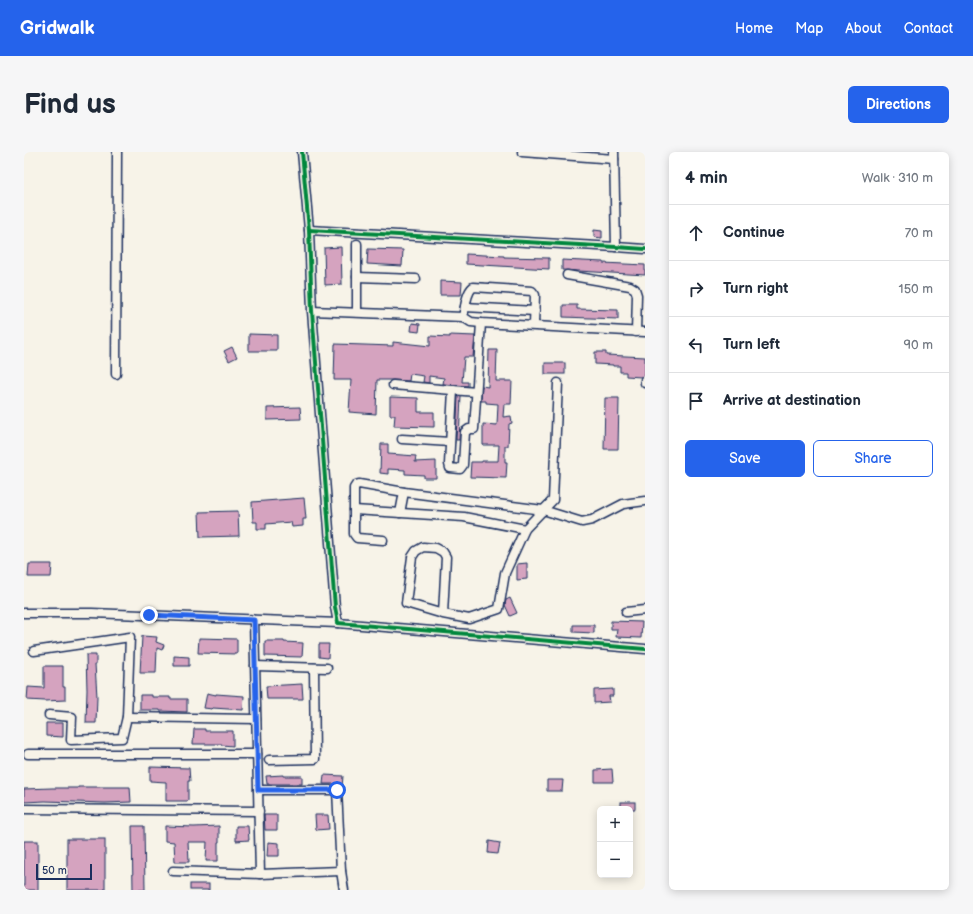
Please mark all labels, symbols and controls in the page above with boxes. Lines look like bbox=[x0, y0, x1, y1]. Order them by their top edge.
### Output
text: Gridwalk bbox=[20, 17, 95, 40]
text: Home bbox=[735, 20, 773, 37]
text: Map bbox=[795, 20, 823, 37]
text: About bbox=[845, 20, 882, 37]
text: Contact bbox=[904, 20, 953, 37]
button: Directions bbox=[848, 86, 949, 123]
text: Find us bbox=[24, 88, 116, 121]
text: 4 min bbox=[685, 168, 728, 188]
text: Walk · 310 m bbox=[862, 170, 933, 186]
icon: ahead bbox=[685, 222, 707, 244]
text: Continue bbox=[723, 223, 785, 242]
text: 70 m bbox=[905, 225, 933, 241]
icon: right bbox=[685, 278, 707, 300]
text: Turn right bbox=[723, 279, 788, 298]
text: 150 m bbox=[899, 281, 933, 297]
icon: left bbox=[685, 334, 707, 356]
text: Turn left bbox=[723, 335, 780, 354]
text: 90 m bbox=[904, 337, 933, 353]
icon: arrive bbox=[685, 390, 707, 412]
text: Arrive at destination bbox=[723, 391, 861, 410]
button: Save bbox=[685, 440, 805, 477]
button: Share bbox=[813, 440, 933, 477]
route end bbox=[140, 606, 158, 624]
route start bbox=[328, 781, 346, 799]
map controls bbox=[597, 806, 633, 878]
button: + bbox=[597, 806, 633, 842]
button: − bbox=[597, 842, 633, 878]
scale bar bbox=[36, 862, 92, 881]
text: 50 m bbox=[42, 864, 67, 877]

